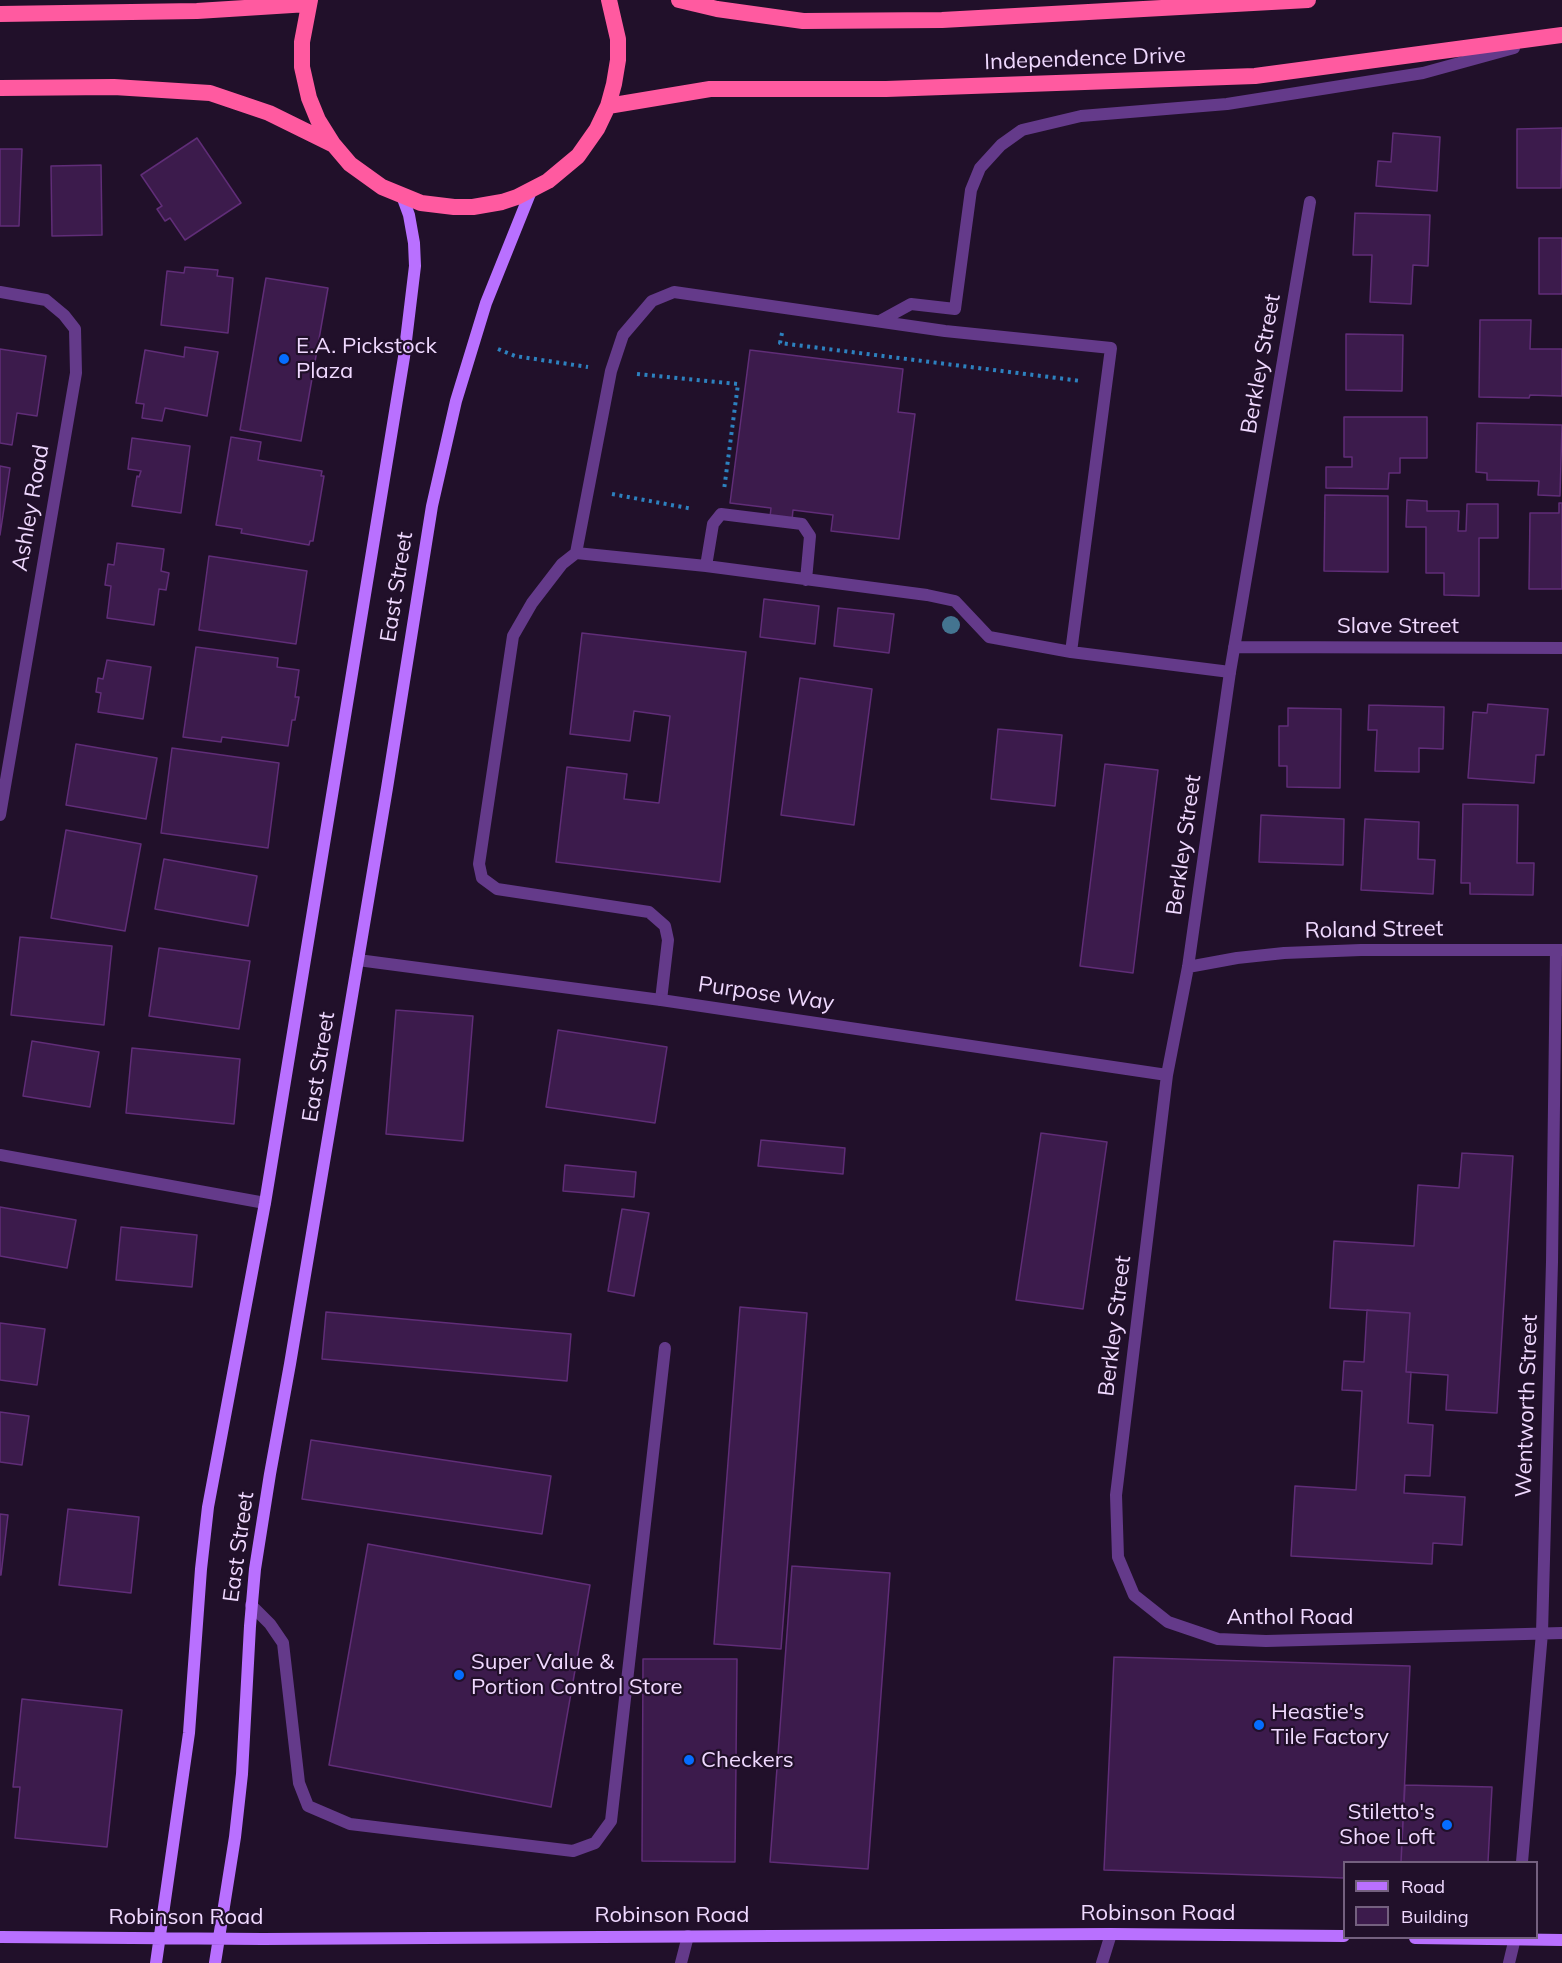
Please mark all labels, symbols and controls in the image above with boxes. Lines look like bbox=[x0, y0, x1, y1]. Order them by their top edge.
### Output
street label: Independence Drive bbox=[984, 42, 1186, 76]
street label: Berkley Street bbox=[1236, 292, 1286, 436]
place label: E.A. Pickstock Plaza bbox=[296, 333, 437, 384]
marker: E.A. Pickstock Plaza bbox=[277, 352, 291, 366]
street label: Ashley Road bbox=[7, 443, 55, 573]
street label: East Street bbox=[375, 530, 419, 644]
street label: Slave Street bbox=[1337, 613, 1459, 639]
street label: Berkley Street bbox=[1161, 773, 1207, 917]
street label: Roland Street bbox=[1304, 916, 1444, 944]
street label: Purpose Way bbox=[696, 971, 836, 1017]
street label: East Street bbox=[297, 1010, 341, 1124]
street label: Berkley Street bbox=[1093, 1254, 1137, 1398]
street label: Wentworth Street bbox=[1511, 1314, 1543, 1498]
street label: East Street bbox=[218, 1490, 260, 1604]
street label: Anthol Road bbox=[1226, 1604, 1354, 1630]
place label: Super Value & Portion Control Store bbox=[471, 1649, 683, 1700]
marker: Super Value & Portion Control Store bbox=[452, 1668, 466, 1682]
place label: Heastie's Tile Factory bbox=[1271, 1699, 1389, 1750]
marker: Heastie's Tile Factory bbox=[1252, 1718, 1266, 1732]
place label: Checkers bbox=[701, 1747, 794, 1773]
marker: Checkers bbox=[682, 1753, 696, 1767]
place label: Stiletto's Shoe Loft bbox=[1339, 1799, 1435, 1850]
marker: Stiletto's Shoe Loft bbox=[1440, 1818, 1454, 1832]
legend bbox=[1343, 1861, 1538, 1939]
text: Road bbox=[1401, 1875, 1445, 1898]
street label: Robinson Road bbox=[1081, 1900, 1235, 1926]
street label: Robinson Road bbox=[595, 1902, 749, 1928]
street label: Robinson Road bbox=[109, 1904, 263, 1930]
text: Building bbox=[1401, 1905, 1469, 1928]

